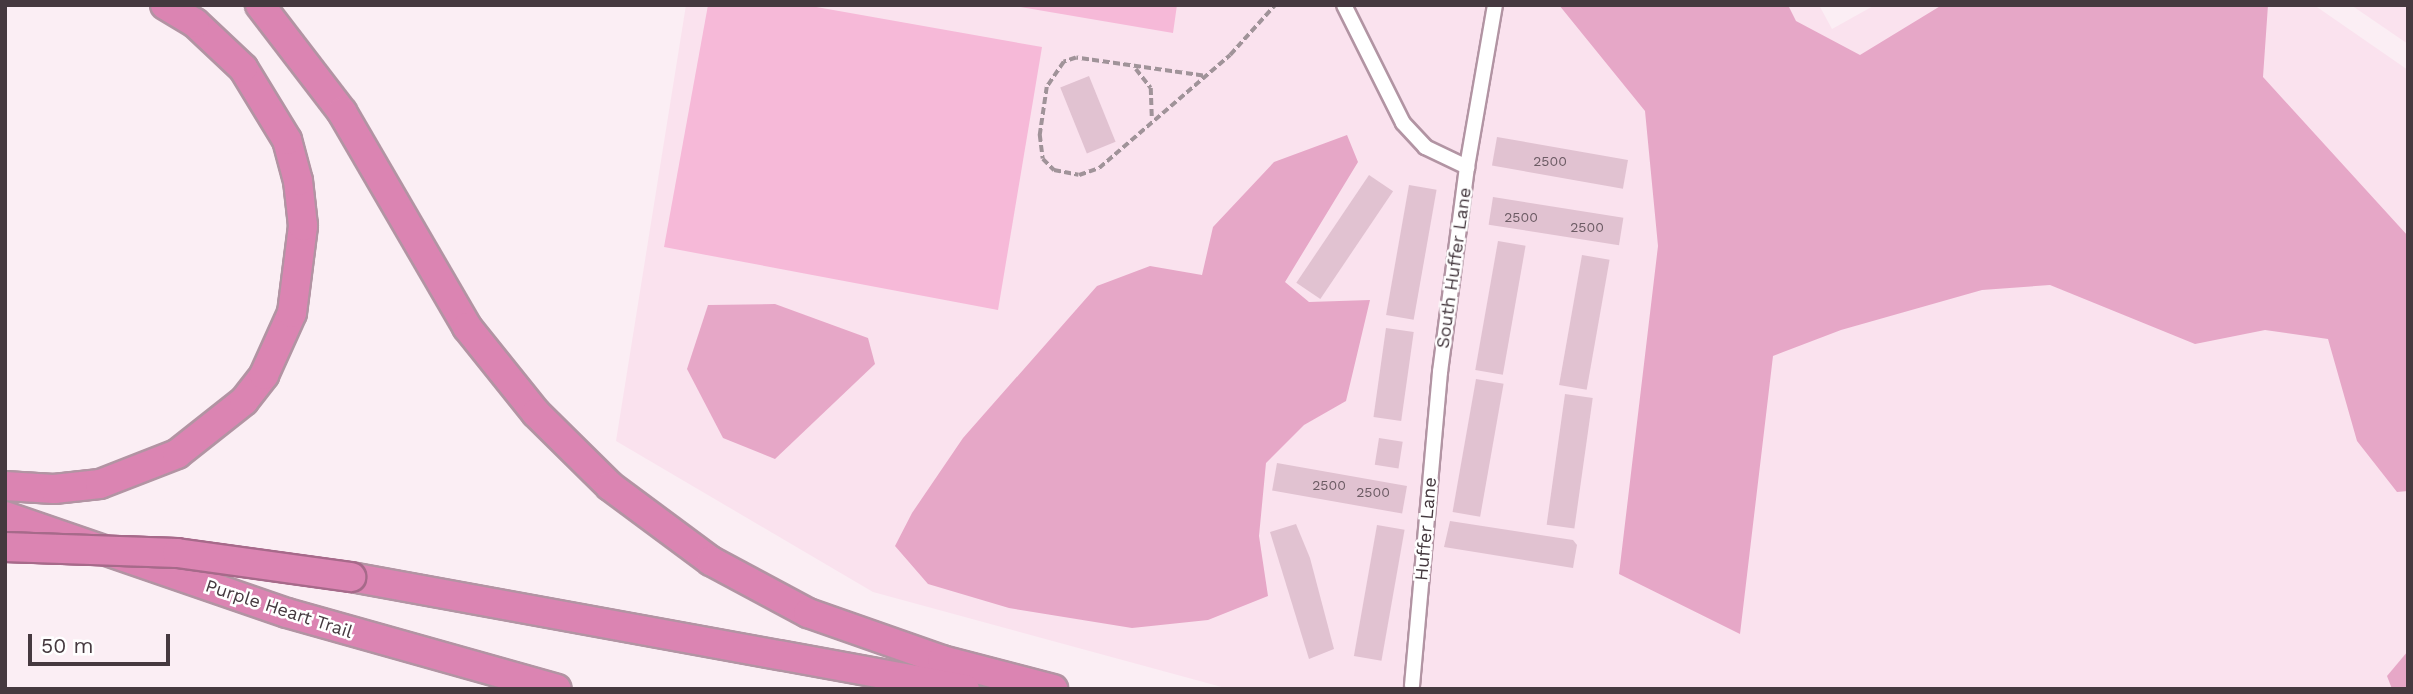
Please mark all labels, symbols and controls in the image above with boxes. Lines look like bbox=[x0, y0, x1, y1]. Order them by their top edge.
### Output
house number: 2500 bbox=[1533, 153, 1567, 169]
street label: South Huffer Lane bbox=[1432, 186, 1476, 350]
house number: 2500 bbox=[1504, 209, 1538, 225]
house number: 2500 bbox=[1570, 219, 1604, 235]
street label: Huffer Lane bbox=[1411, 476, 1441, 582]
house number: 2500 bbox=[1312, 477, 1346, 493]
house number: 2500 bbox=[1356, 484, 1390, 500]
street label: Purple Heart Trail bbox=[202, 575, 356, 643]
scale bar bbox=[32, 620, 173, 664]
text: 50 m bbox=[41, 633, 93, 658]

